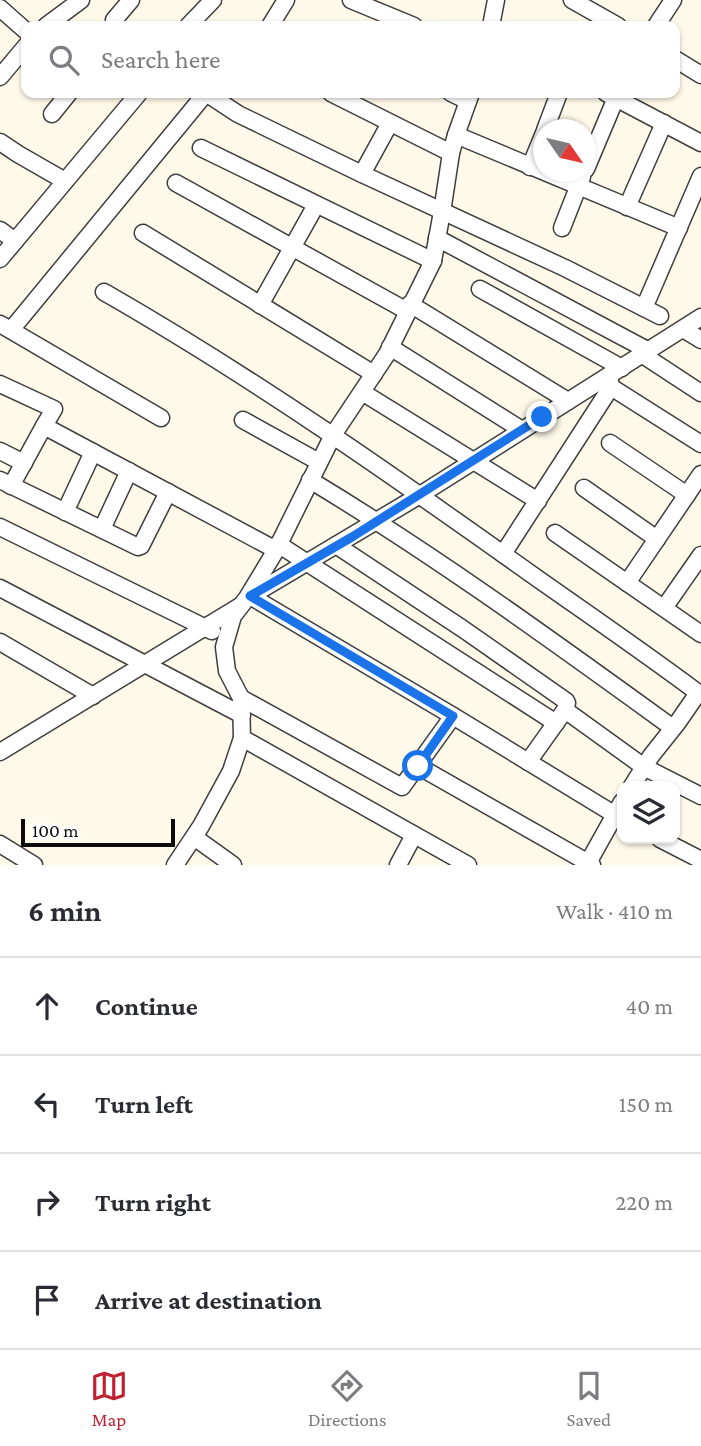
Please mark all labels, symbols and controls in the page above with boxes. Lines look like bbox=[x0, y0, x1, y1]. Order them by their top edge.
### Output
search box bbox=[21, 21, 680, 98]
icon: search bbox=[45, 41, 83, 79]
text: Search here bbox=[101, 45, 220, 74]
north arrow bbox=[533, 119, 596, 182]
route end bbox=[526, 401, 557, 432]
route start bbox=[402, 750, 433, 781]
map controls bbox=[617, 781, 680, 844]
button: layers bbox=[617, 781, 680, 844]
scale bar bbox=[21, 816, 175, 848]
text: 100 m bbox=[32, 820, 79, 841]
text: 6 min bbox=[28, 894, 101, 927]
text: Walk · 410 m bbox=[556, 898, 673, 924]
icon: ahead bbox=[28, 987, 66, 1025]
text: Continue bbox=[95, 992, 198, 1021]
text: 40 m bbox=[625, 993, 673, 1019]
icon: left bbox=[28, 1085, 66, 1123]
text: Turn left bbox=[95, 1090, 193, 1119]
text: 150 m bbox=[619, 1091, 673, 1117]
icon: right bbox=[28, 1183, 66, 1221]
text: Turn right bbox=[95, 1188, 211, 1217]
text: 220 m bbox=[615, 1189, 673, 1215]
icon: arrive bbox=[28, 1281, 66, 1319]
text: Arrive at destination bbox=[95, 1286, 322, 1315]
tab: Map bbox=[90, 1367, 128, 1430]
tab: Directions bbox=[308, 1367, 387, 1430]
tab: Saved bbox=[566, 1367, 611, 1430]

